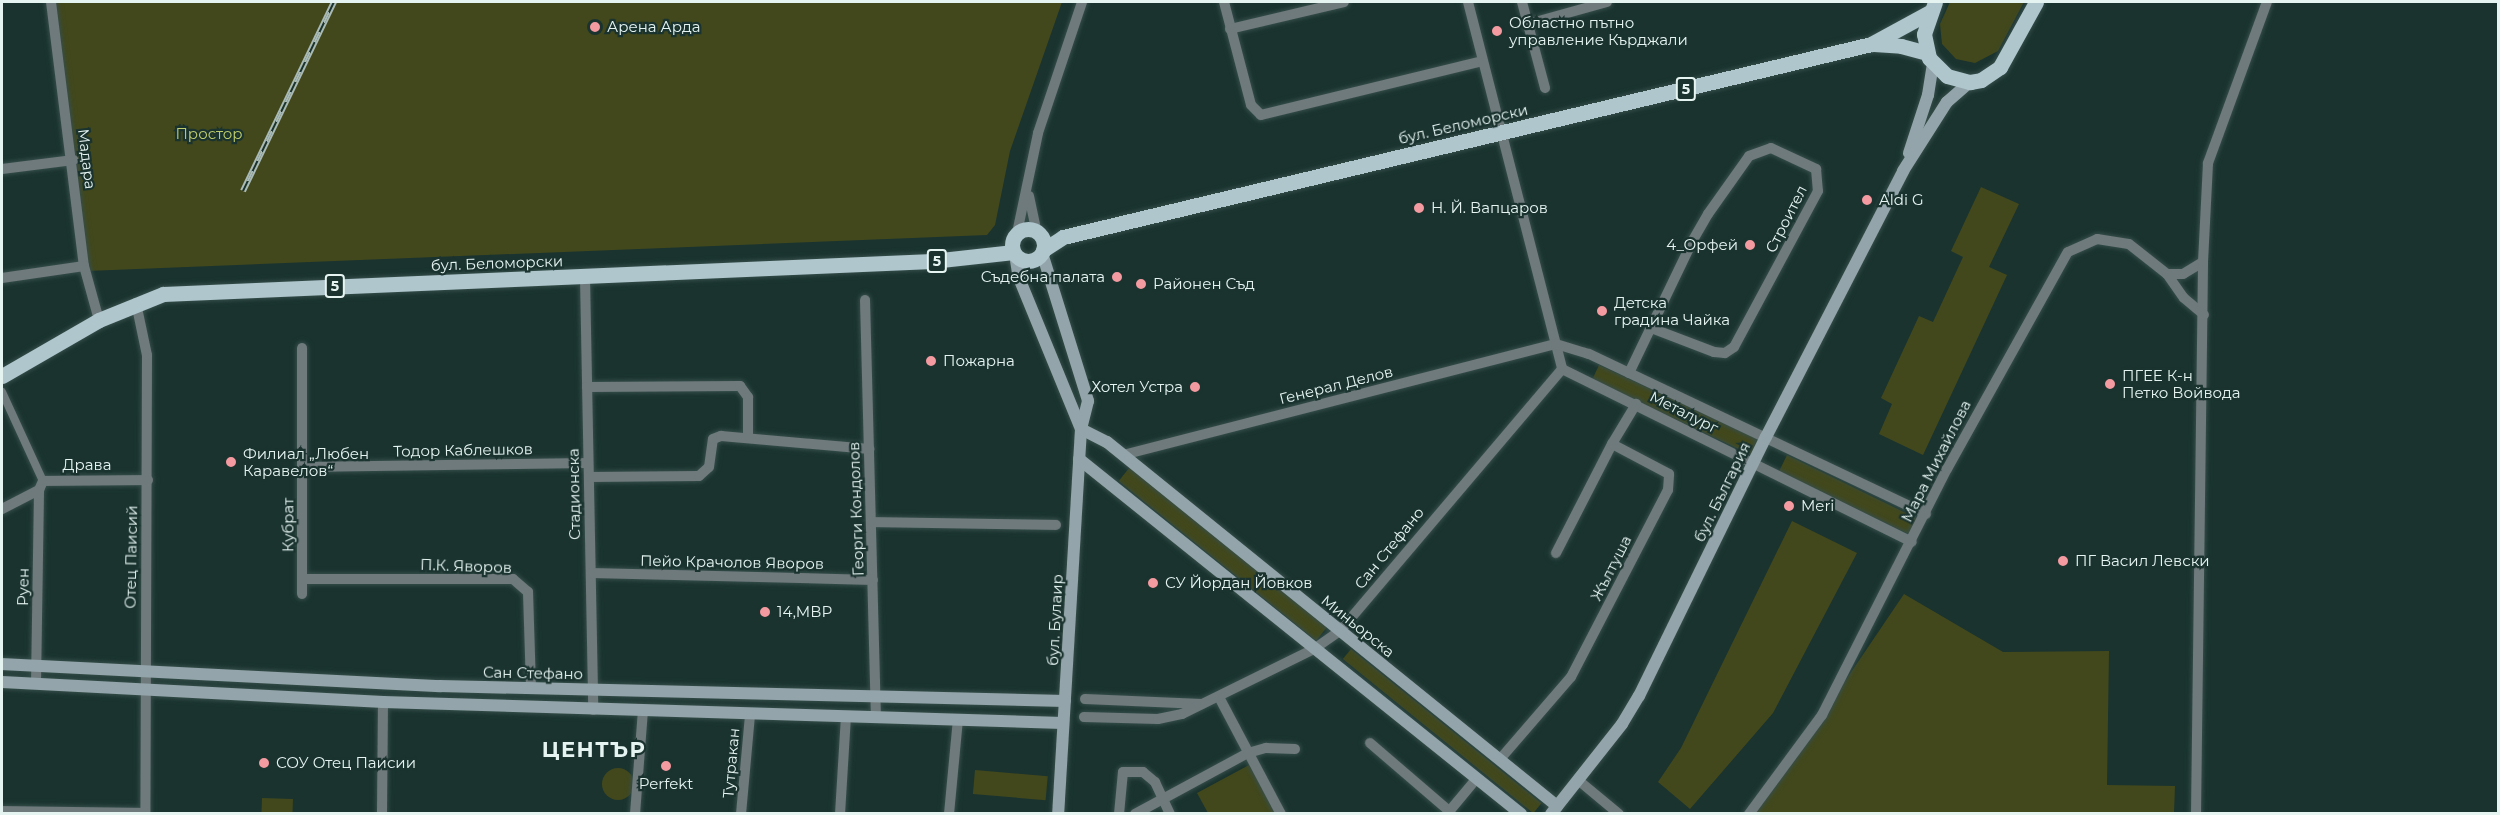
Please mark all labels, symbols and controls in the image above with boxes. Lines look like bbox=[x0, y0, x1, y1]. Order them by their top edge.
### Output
place label: Областно пътно управление Кърджали bbox=[1509, 13, 1688, 48]
place label: Арена Арда bbox=[607, 18, 700, 36]
marker: Арена Арда bbox=[588, 20, 602, 34]
marker: Областно пътно управление Кърджали bbox=[1490, 24, 1504, 38]
road number: 5 bbox=[1676, 78, 1696, 100]
street label: бул. Беломорски bbox=[1396, 100, 1530, 148]
park label: Простор bbox=[175, 125, 243, 143]
street label: Мадара bbox=[74, 128, 100, 190]
street label: Строител bbox=[1761, 182, 1811, 256]
place label: Aldi G bbox=[1879, 191, 1924, 209]
marker: Aldi G bbox=[1860, 193, 1874, 207]
place label: Н. Й. Вапцаров bbox=[1431, 199, 1548, 217]
marker: Н. Й. Вапцаров bbox=[1412, 201, 1426, 215]
place label: 4_Орфей bbox=[1666, 236, 1738, 254]
marker: 4_Орфей bbox=[1743, 238, 1757, 252]
road number: 5 bbox=[926, 250, 948, 272]
street label: бул. Беломорски bbox=[431, 252, 563, 274]
place label: Съдебна палата bbox=[981, 268, 1105, 286]
marker: Съдебна палата bbox=[1110, 270, 1124, 284]
road number: 5 bbox=[324, 275, 346, 297]
place label: Районен Съд bbox=[1153, 275, 1255, 293]
marker: Районен Съд bbox=[1134, 277, 1148, 291]
place label: Детска градина Чайка bbox=[1614, 293, 1730, 328]
marker: Детска градина Чайка bbox=[1595, 304, 1609, 318]
place label: Пожарна bbox=[943, 352, 1015, 370]
marker: Пожарна bbox=[924, 354, 938, 368]
street label: Генерал Делов bbox=[1277, 362, 1395, 408]
place label: ПГЕЕ К-н Петко Войвода bbox=[2122, 366, 2241, 401]
marker: ПГЕЕ К-н Петко Войвода bbox=[2103, 377, 2117, 391]
place label: Хотел Устра bbox=[1091, 378, 1183, 396]
marker: Хотел Устра bbox=[1188, 380, 1202, 394]
street label: Металург bbox=[1647, 387, 1721, 437]
street label: Мара Михайлова bbox=[1897, 397, 1975, 525]
street label: бул. България bbox=[1690, 439, 1754, 545]
street label: Тодор Каблешков bbox=[393, 440, 533, 460]
street label: Георги Кондолов bbox=[845, 442, 867, 576]
place label: Филиал „Любен Каравелов“ bbox=[243, 444, 369, 479]
street label: Стадионска bbox=[564, 448, 584, 540]
marker: Филиал „Любен Каравелов“ bbox=[224, 455, 238, 469]
street label: Драва bbox=[63, 456, 111, 474]
place label: Meri bbox=[1801, 497, 1834, 515]
street label: Кубрат bbox=[279, 498, 297, 552]
marker: Meri bbox=[1782, 499, 1796, 513]
street label: Сан Стефано bbox=[1351, 503, 1427, 593]
street label: Отец Паисий bbox=[121, 505, 141, 609]
street label: Жълтуша bbox=[1587, 532, 1635, 604]
street label: Пейо Крачолов Яворов bbox=[640, 551, 824, 573]
place label: ПГ Васил Левски bbox=[2075, 552, 2210, 570]
marker: ПГ Васил Левски bbox=[2056, 554, 2070, 568]
street label: П.К. Яворов bbox=[420, 555, 512, 577]
street label: Руен bbox=[14, 568, 32, 606]
street label: бул. Булаир bbox=[1044, 574, 1066, 666]
place label: СУ Йордан Йовков bbox=[1165, 574, 1312, 592]
marker: СУ Йордан Йовков bbox=[1146, 576, 1160, 590]
street label: Миньорска bbox=[1318, 591, 1398, 661]
place label: 14,МВР bbox=[777, 603, 832, 621]
marker: 14,МВР bbox=[758, 605, 772, 619]
street label: Сан Стефано bbox=[483, 663, 583, 683]
street label: Тутракан bbox=[719, 727, 743, 799]
district label: ЦЕНТЪР bbox=[542, 737, 646, 763]
place label: СОУ Отец Паисии bbox=[276, 754, 416, 772]
marker: СОУ Отец Паисии bbox=[257, 756, 271, 770]
marker: Perfekt bbox=[659, 759, 673, 773]
place label: Perfekt bbox=[639, 775, 693, 793]

